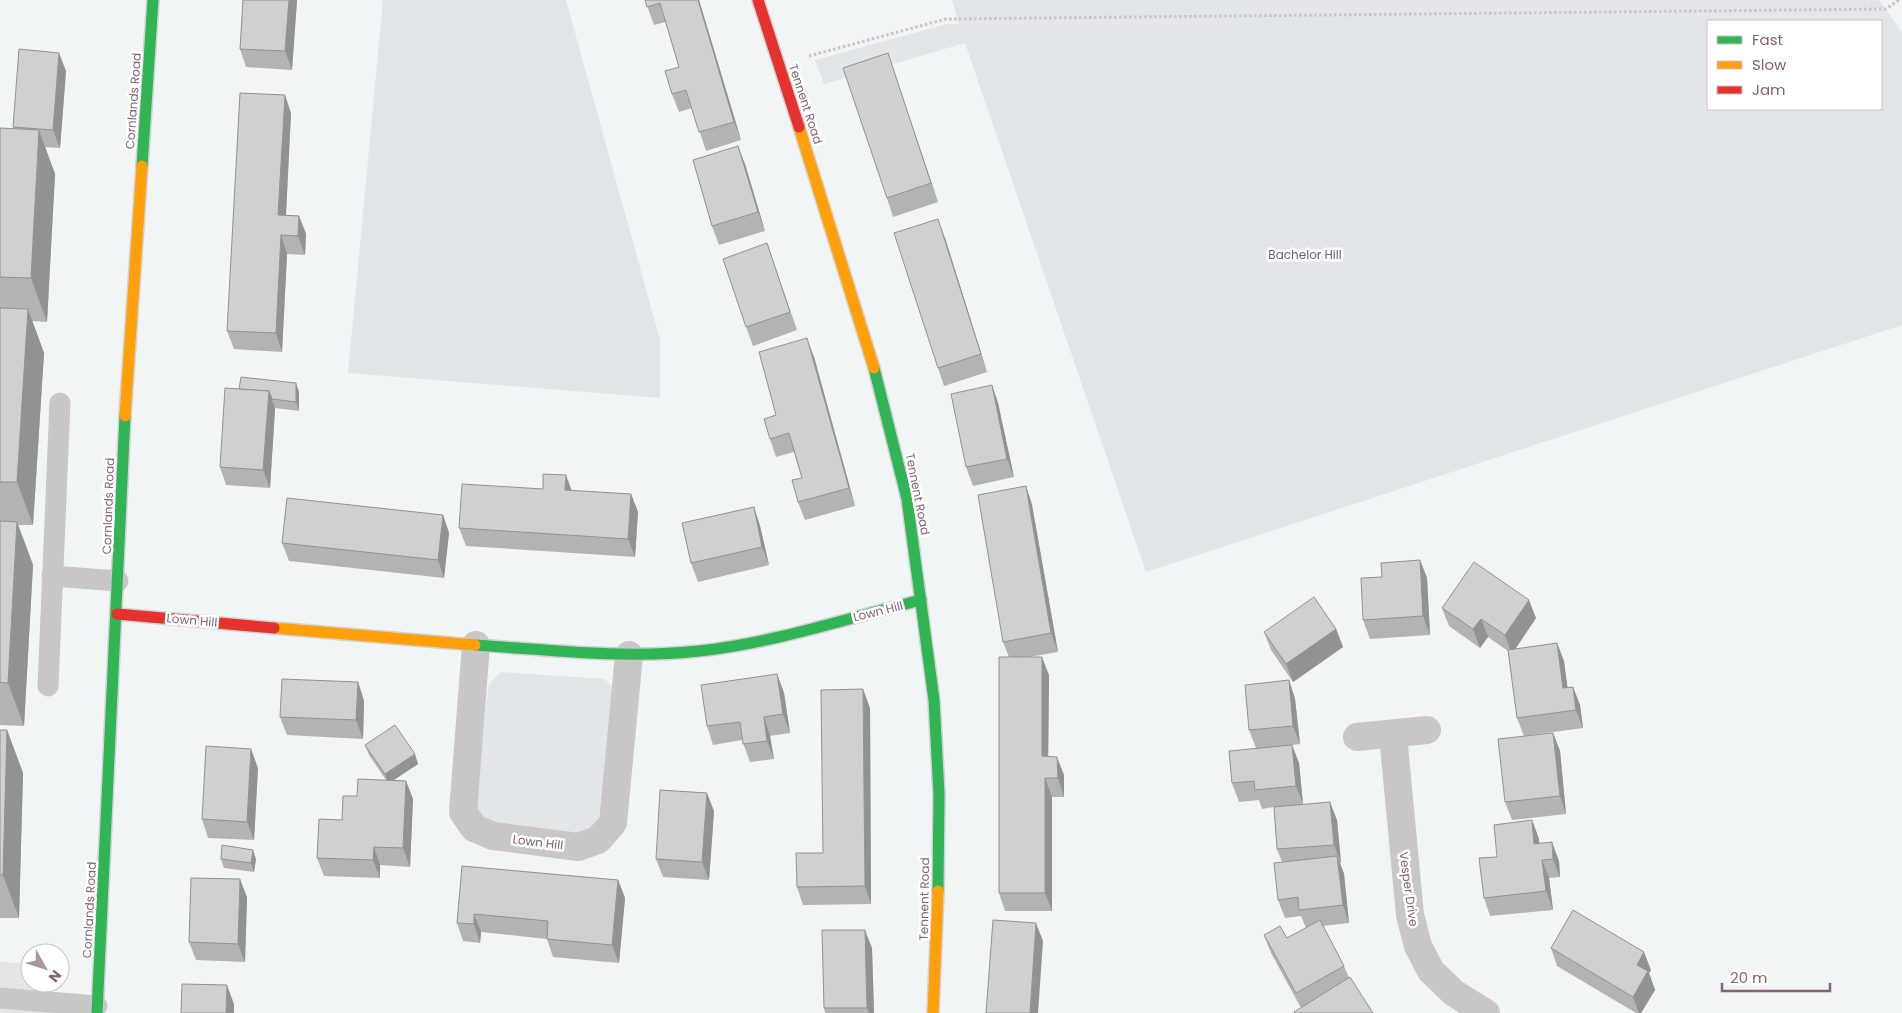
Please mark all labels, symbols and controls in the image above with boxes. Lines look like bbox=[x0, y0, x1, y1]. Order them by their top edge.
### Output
legend bbox=[1707, 20, 1882, 110]
text: Fast bbox=[1752, 29, 1783, 50]
street label: Cornlands Road bbox=[121, 52, 145, 150]
text: Slow bbox=[1752, 54, 1787, 75]
street label: Tennent Road bbox=[785, 62, 827, 146]
text: Jam bbox=[1752, 79, 1786, 100]
park label: Bachelor Hill bbox=[1268, 246, 1342, 263]
street label: Tennent Road bbox=[902, 452, 934, 536]
street label: Cornlands Road bbox=[98, 457, 118, 555]
street label: Lown Hill bbox=[851, 597, 905, 625]
street label: Lown Hill bbox=[166, 609, 218, 631]
street label: Lown Hill bbox=[512, 830, 564, 854]
street label: Vesper Drive bbox=[1395, 851, 1423, 927]
street label: Tennent Road bbox=[915, 857, 933, 941]
street label: Cornlands Road bbox=[78, 861, 100, 959]
north arrow bbox=[20, 943, 70, 993]
scale bar bbox=[1722, 960, 1830, 992]
text: N bbox=[44, 966, 66, 987]
text: 20 m bbox=[1730, 967, 1768, 988]

